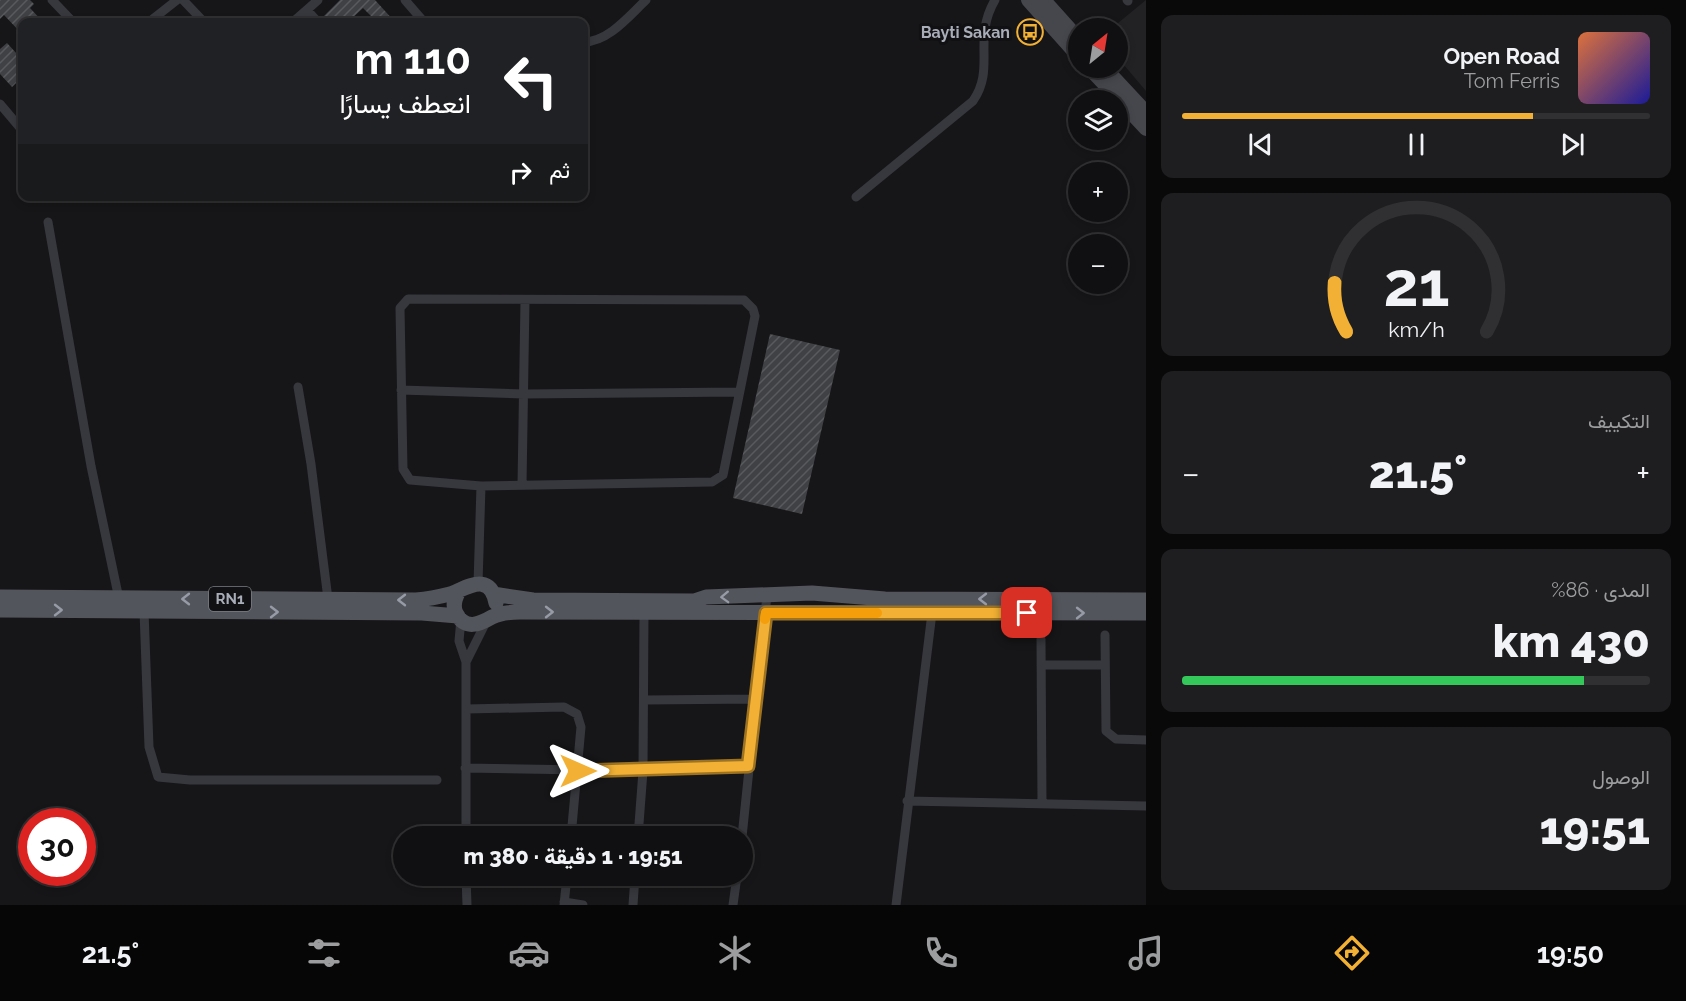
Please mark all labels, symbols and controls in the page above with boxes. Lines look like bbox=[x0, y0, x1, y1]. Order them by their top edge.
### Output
bus stop icon: Bayti Sakan bbox=[1015, 17, 1045, 47]
north arrow bbox=[1068, 18, 1128, 78]
map controls bbox=[1068, 18, 1128, 294]
place label: Bayti Sakan bbox=[921, 23, 1010, 42]
text: 110 m bbox=[355, 35, 471, 84]
icon: left bbox=[492, 42, 570, 120]
text: Open Road bbox=[1443, 43, 1560, 69]
text: Tom Ferris bbox=[1464, 69, 1560, 93]
text: انعطف يسارًا bbox=[339, 88, 471, 119]
button: layers bbox=[1068, 90, 1128, 150]
icon: previous bbox=[1244, 128, 1277, 161]
icon: pause bbox=[1400, 128, 1433, 161]
icon: next bbox=[1556, 128, 1589, 161]
icon: right bbox=[504, 156, 537, 189]
text: ثم bbox=[549, 157, 570, 183]
button: + bbox=[1068, 162, 1128, 222]
button: − bbox=[1068, 234, 1128, 294]
text: 21 bbox=[1383, 247, 1449, 321]
text: km/h bbox=[1388, 317, 1444, 342]
text: التكييف bbox=[1588, 409, 1650, 433]
text: 21.5° bbox=[1369, 446, 1467, 499]
text: − bbox=[1182, 454, 1200, 493]
text: + bbox=[1636, 454, 1650, 493]
text: المدى · 86% bbox=[1551, 578, 1650, 602]
road number: RN1 bbox=[209, 587, 251, 611]
pin bbox=[1001, 587, 1052, 638]
one-way arrow bbox=[720, 590, 729, 603]
one-way arrow bbox=[181, 593, 190, 605]
one-way arrow bbox=[978, 593, 987, 605]
one-way arrow bbox=[397, 594, 406, 606]
icon: arrive bbox=[1010, 596, 1043, 629]
one-way arrow bbox=[54, 604, 63, 616]
one-way arrow bbox=[270, 606, 279, 618]
one-way arrow bbox=[545, 606, 554, 618]
one-way arrow bbox=[1076, 607, 1085, 619]
text: 430 km bbox=[1493, 615, 1650, 668]
position arrow bbox=[546, 739, 610, 803]
text: الوصول bbox=[1592, 765, 1650, 789]
text: 19:51 bbox=[1539, 802, 1650, 855]
speed limit sign: 30 bbox=[18, 808, 96, 886]
text: 19:51 · 1 دقيقة · 380 m bbox=[464, 843, 682, 869]
icon: filters bbox=[303, 932, 345, 974]
icon: car bbox=[508, 932, 550, 974]
icon: climate bbox=[714, 932, 756, 974]
icon: phone bbox=[920, 932, 962, 974]
icon: music bbox=[1125, 932, 1167, 974]
icon: directions bbox=[1331, 932, 1373, 974]
text: 21.5° bbox=[82, 938, 139, 969]
text: 19:50 bbox=[1537, 938, 1604, 969]

